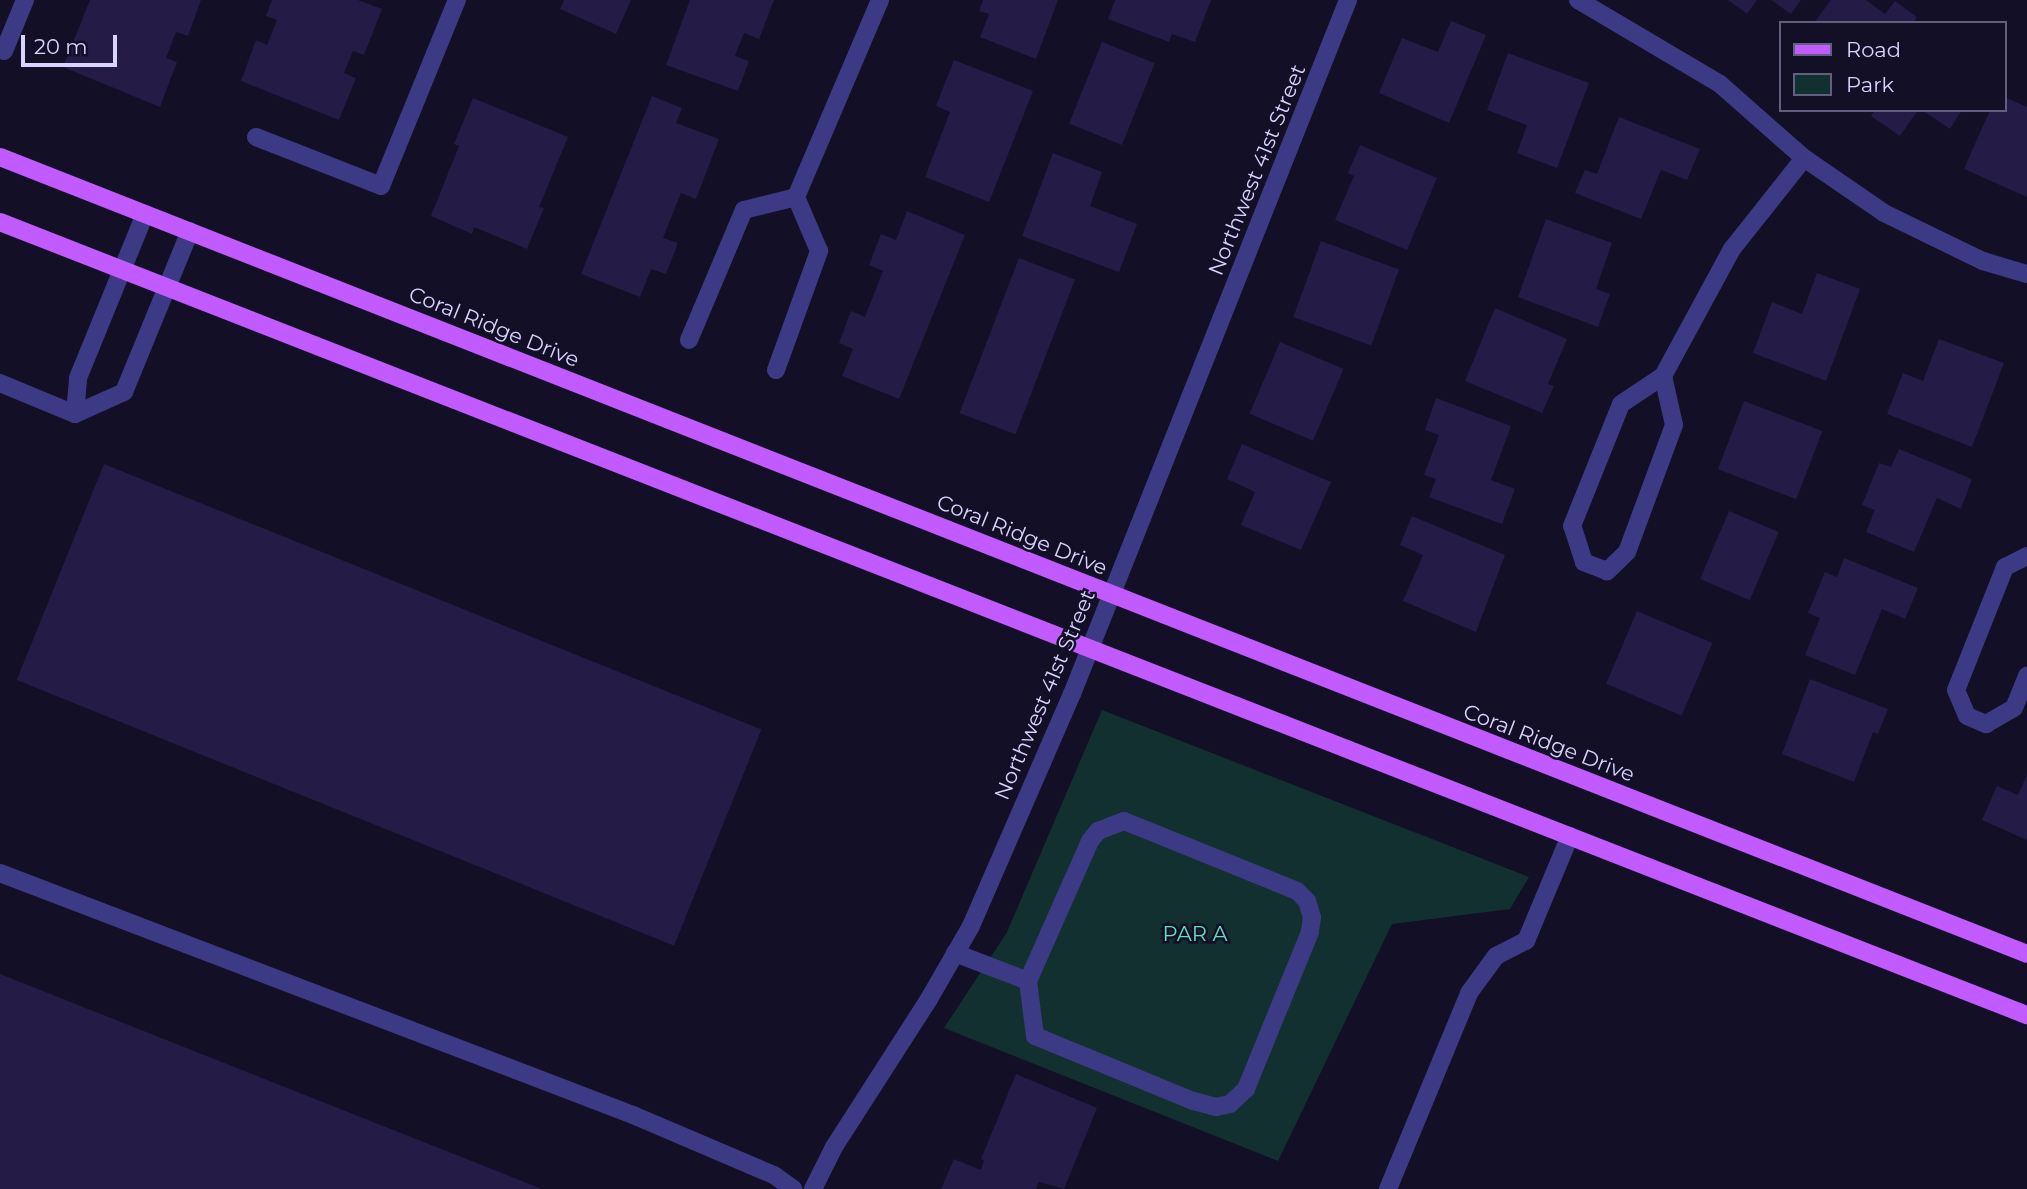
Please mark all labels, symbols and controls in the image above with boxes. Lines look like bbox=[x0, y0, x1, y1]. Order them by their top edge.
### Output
scale bar bbox=[24, 21, 121, 65]
legend bbox=[1778, 21, 2006, 112]
text: 20 m bbox=[34, 34, 88, 59]
text: Road bbox=[1846, 37, 1901, 62]
street label: Northwest 41st Street bbox=[1203, 61, 1311, 279]
text: Park bbox=[1846, 72, 1894, 97]
street label: Coral Ridge Drive bbox=[405, 281, 583, 373]
street label: Coral Ridge Drive bbox=[933, 489, 1111, 581]
street label: Northwest 41st Street bbox=[989, 586, 1101, 804]
street label: Coral Ridge Drive bbox=[1460, 699, 1638, 787]
park label: PAR A bbox=[1163, 921, 1227, 947]

